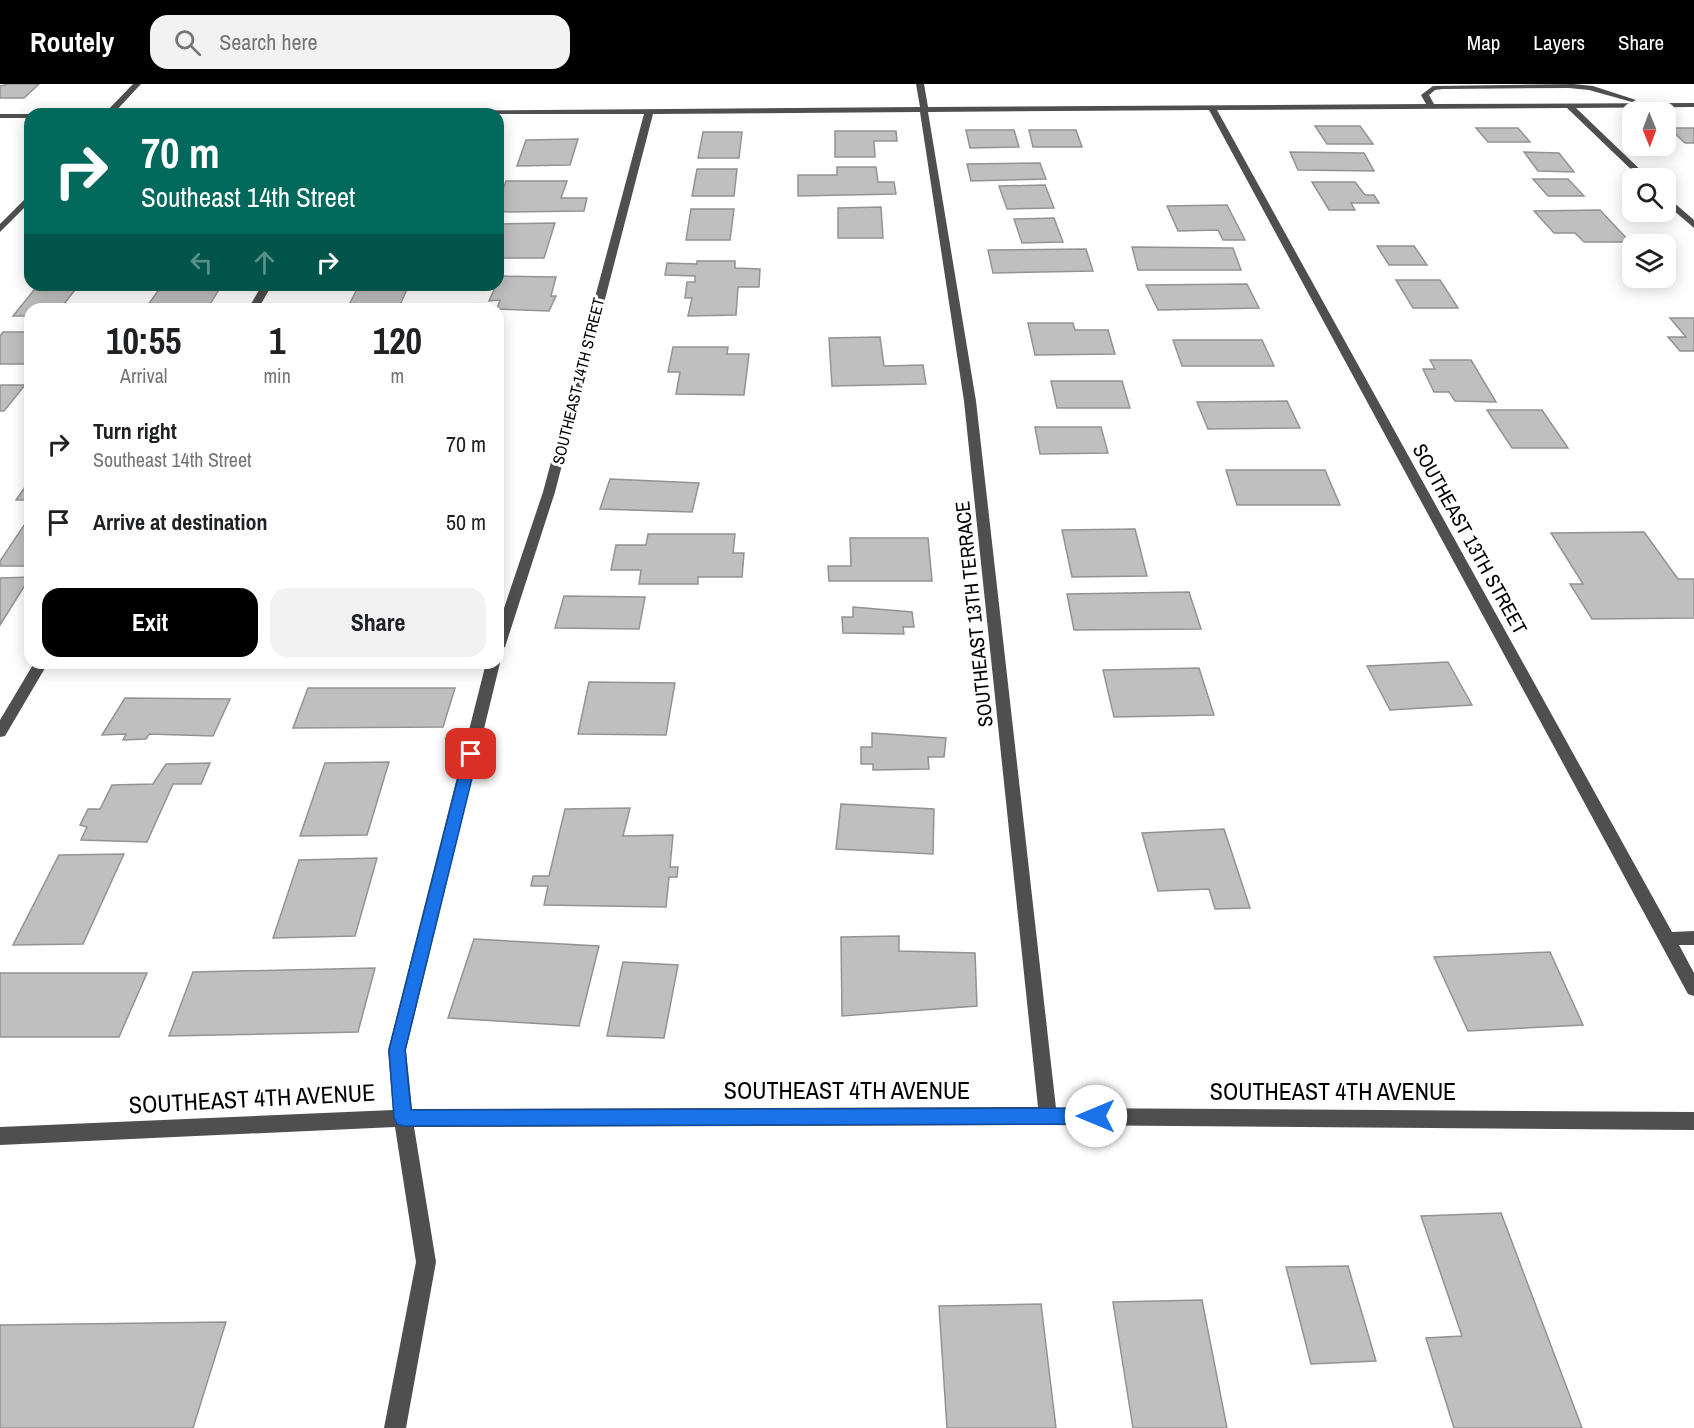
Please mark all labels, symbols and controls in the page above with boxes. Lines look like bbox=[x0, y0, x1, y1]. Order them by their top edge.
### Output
search box bbox=[150, 15, 570, 69]
text: Routely bbox=[30, 23, 114, 61]
icon: search bbox=[171, 26, 204, 59]
text: Search here bbox=[219, 27, 317, 57]
text: Map bbox=[1467, 28, 1500, 57]
text: Layers bbox=[1533, 28, 1585, 57]
text: Share bbox=[1618, 28, 1664, 57]
north arrow bbox=[1622, 102, 1676, 156]
map controls bbox=[1622, 102, 1676, 288]
text: 70 m bbox=[141, 125, 220, 181]
icon: right bbox=[42, 132, 120, 210]
button: search bbox=[1622, 168, 1676, 222]
text: Southeast 14th Street bbox=[141, 179, 355, 215]
button: layers bbox=[1622, 234, 1676, 288]
icon: left bbox=[185, 246, 218, 279]
icon: ahead bbox=[248, 246, 281, 279]
icon: right bbox=[311, 246, 344, 279]
street label: SOUTHEAST 14TH STREET bbox=[547, 295, 609, 467]
text: 10:55 bbox=[106, 317, 181, 365]
text: 1 bbox=[269, 317, 285, 365]
text: 120 bbox=[373, 317, 422, 365]
text: Arrival bbox=[120, 362, 167, 389]
text: min bbox=[263, 362, 291, 389]
text: m bbox=[391, 362, 404, 389]
text: Turn right bbox=[93, 416, 177, 446]
icon: right bbox=[42, 428, 75, 461]
text: 70 m bbox=[446, 429, 486, 459]
street label: SOUTHEAST 13TH STREET bbox=[1407, 439, 1534, 639]
text: Southeast 14th Street bbox=[93, 446, 252, 473]
street label: SOUTHEAST 13TH TERRACE bbox=[948, 500, 999, 728]
icon: arrive bbox=[42, 506, 75, 539]
text: Arrive at destination bbox=[93, 507, 267, 537]
text: 50 m bbox=[446, 507, 486, 537]
button: Exit bbox=[42, 588, 258, 657]
button: Share bbox=[270, 588, 486, 657]
pin bbox=[445, 728, 496, 779]
icon: arrive bbox=[454, 737, 487, 770]
street label: SOUTHEAST 4TH AVENUE bbox=[724, 1074, 970, 1106]
street label: SOUTHEAST 4TH AVENUE bbox=[1210, 1075, 1456, 1107]
street label: SOUTHEAST 4TH AVENUE bbox=[128, 1076, 376, 1120]
position arrow bbox=[1064, 1084, 1128, 1148]

